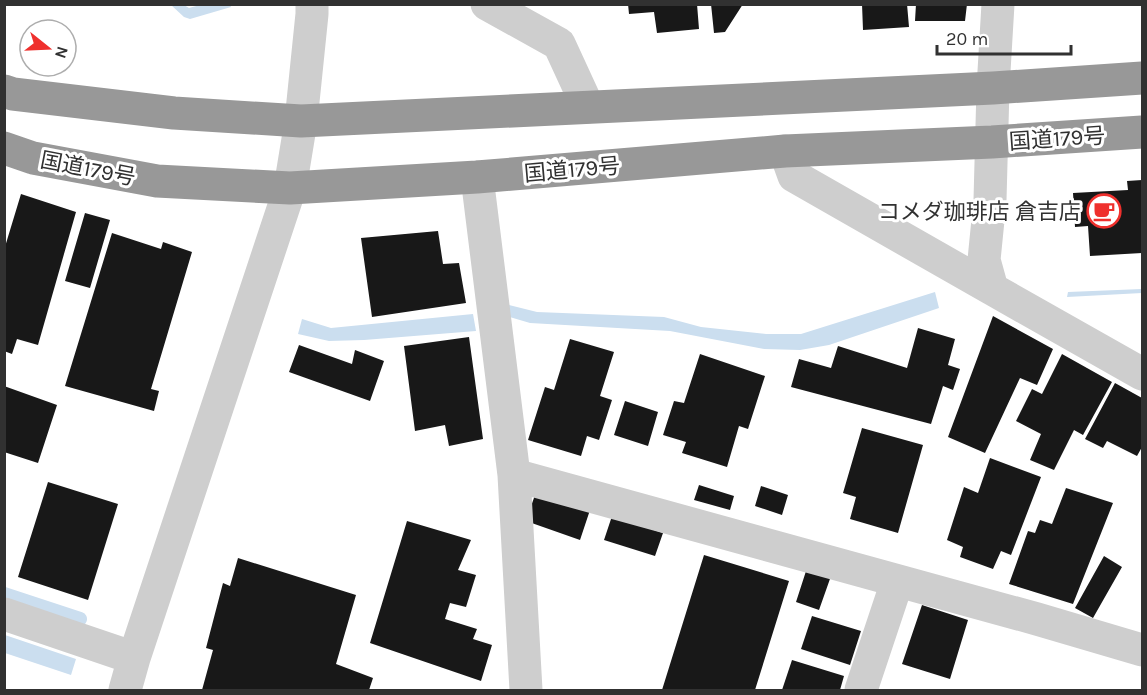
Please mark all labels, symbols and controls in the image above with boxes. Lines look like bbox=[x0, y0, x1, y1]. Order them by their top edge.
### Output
north arrow bbox=[18, 18, 78, 78]
scale bar bbox=[937, 18, 1070, 56]
text: 20 m bbox=[946, 28, 988, 50]
text: N bbox=[51, 44, 73, 61]
street label: 国道179号 bbox=[1008, 123, 1106, 155]
street label: 国道179号 bbox=[38, 147, 138, 191]
street label: 国道179号 bbox=[523, 153, 621, 187]
cafe icon: コメダ珈琲店 倉吉店 bbox=[1086, 193, 1122, 229]
place label: コメダ珈琲店 倉吉店 bbox=[878, 199, 1081, 225]

